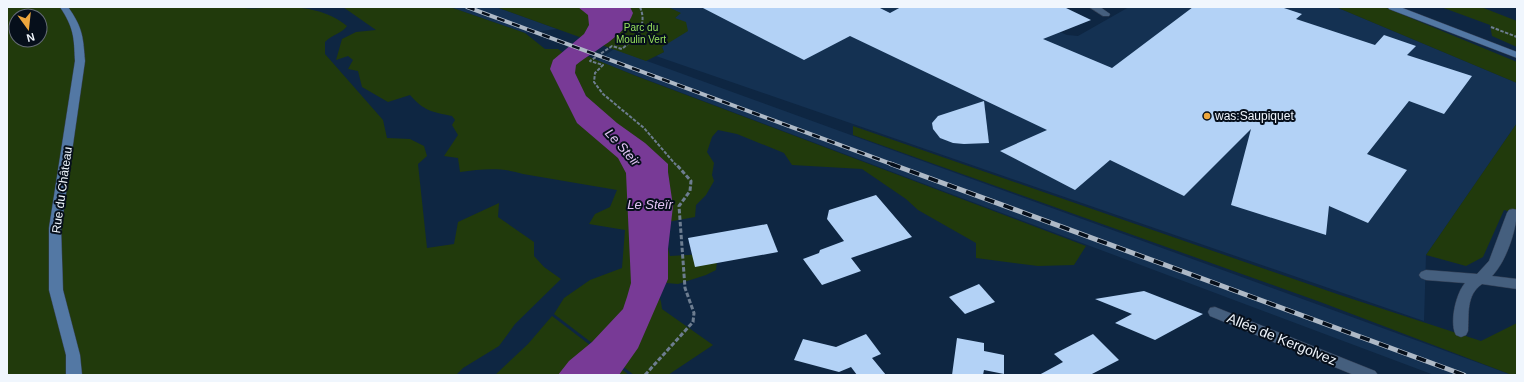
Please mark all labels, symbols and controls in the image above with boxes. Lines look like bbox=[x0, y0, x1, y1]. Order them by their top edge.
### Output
north arrow bbox=[8, 8, 48, 48]
park label: Parc du Moulin Vert bbox=[616, 22, 666, 45]
text: N bbox=[25, 31, 36, 44]
place label: was:Saupiquet bbox=[1214, 109, 1294, 123]
marker: was:Saupiquet bbox=[1202, 111, 1212, 121]
water label: Le Steir bbox=[602, 126, 644, 169]
street label: Rue du Château bbox=[49, 146, 75, 234]
water label: Le Steïr bbox=[627, 197, 673, 212]
street label: Allée de Kergolvez bbox=[1225, 310, 1339, 368]

